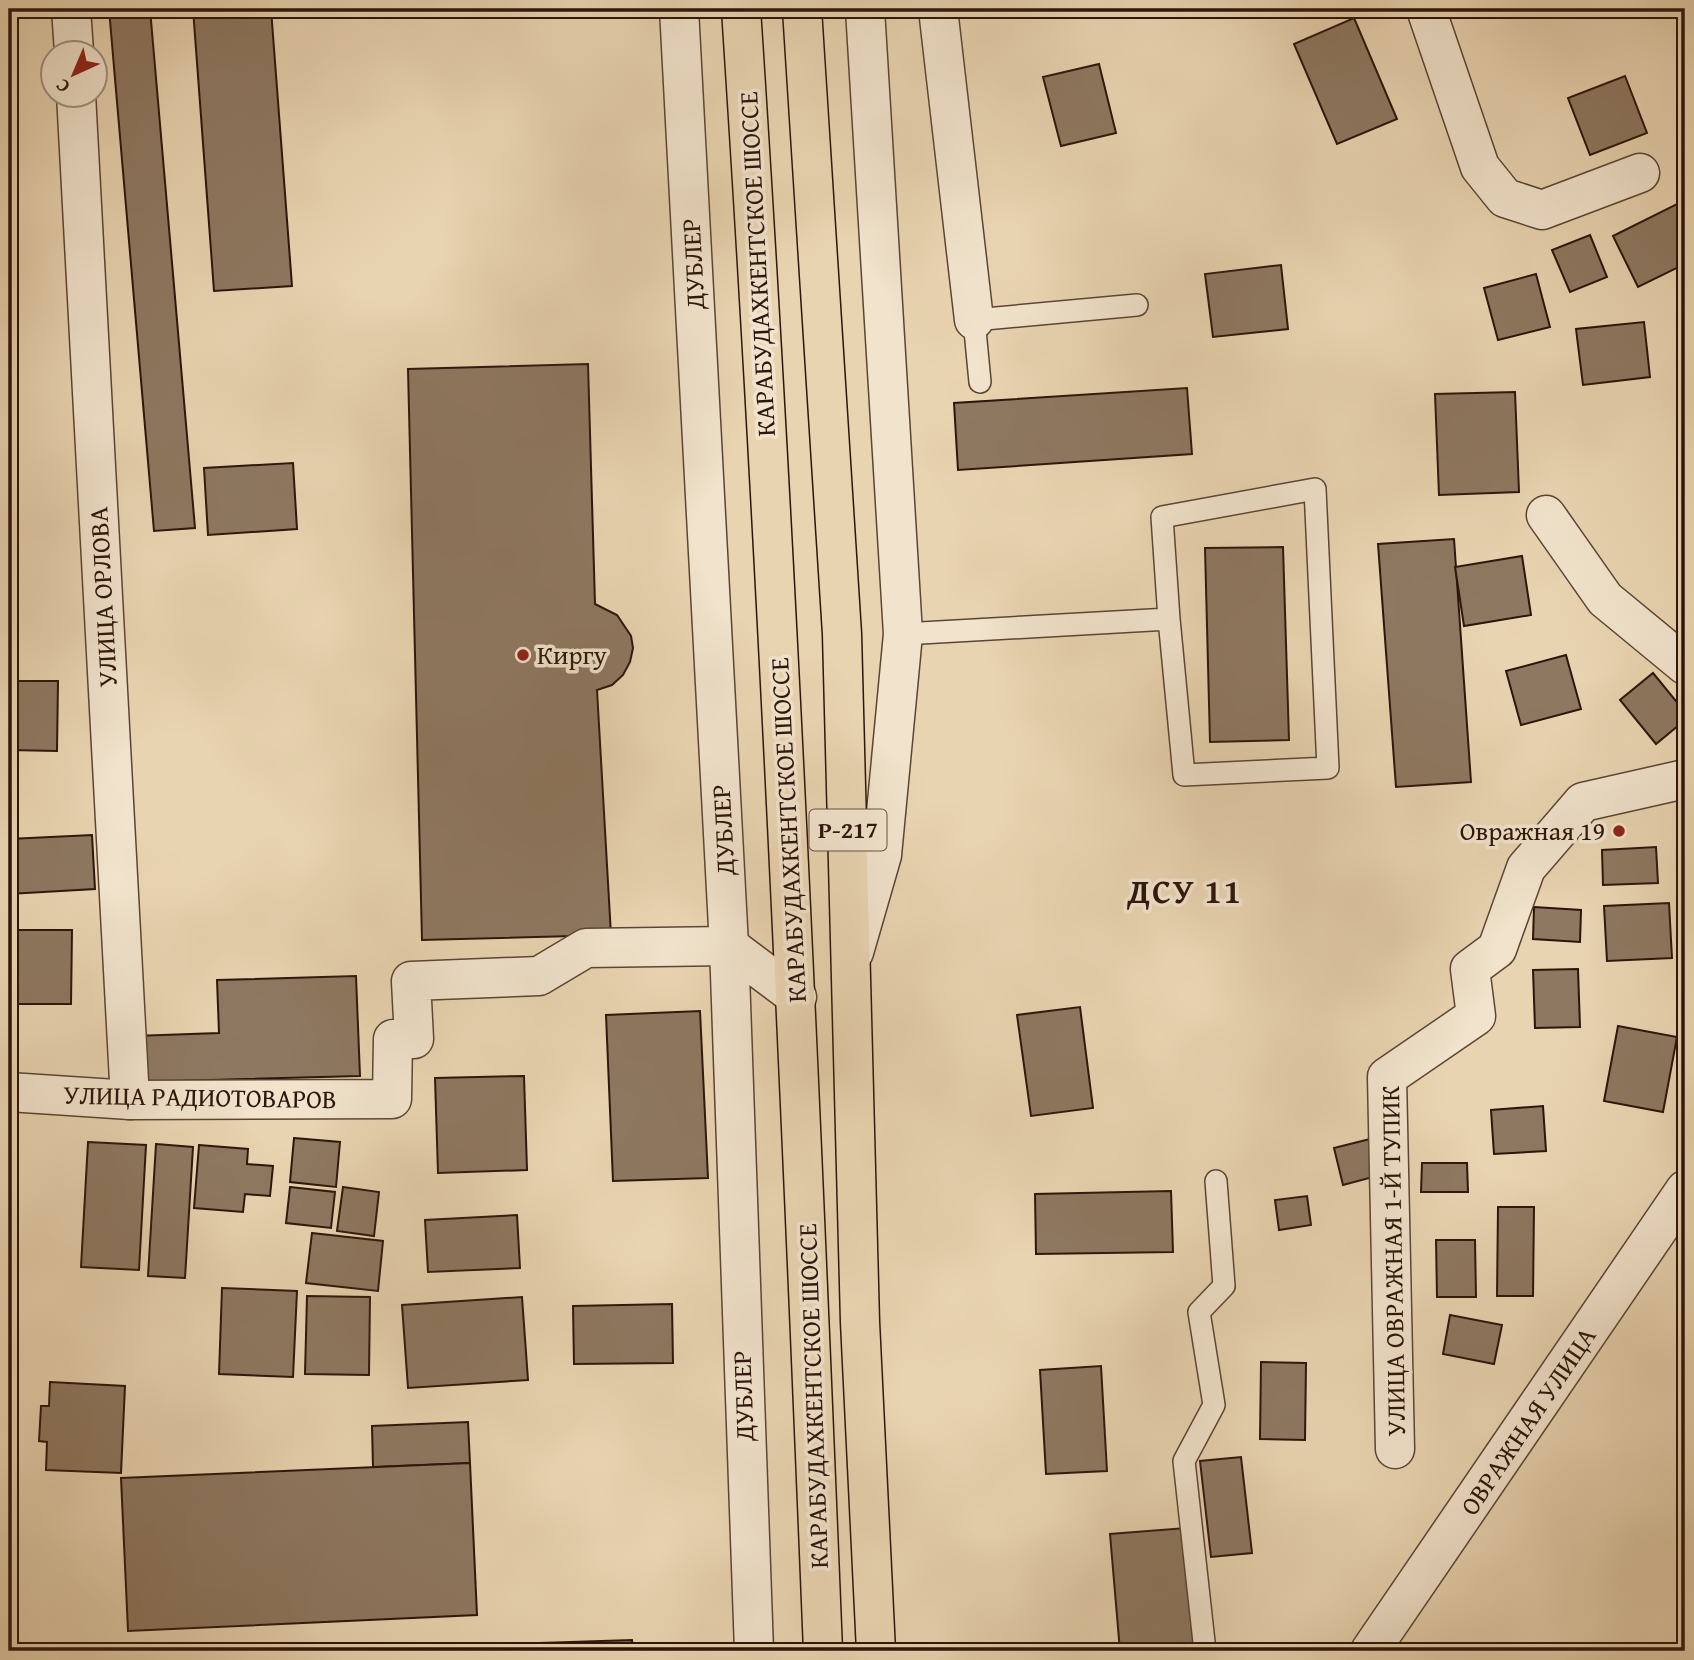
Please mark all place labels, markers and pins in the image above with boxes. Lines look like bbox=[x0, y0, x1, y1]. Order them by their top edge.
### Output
place label: Киргу bbox=[537, 635, 607, 674]
marker: Киргу bbox=[515, 647, 531, 663]
place label: Овражная 19 bbox=[1460, 811, 1605, 850]
marker: Овражная 19 bbox=[1611, 823, 1627, 839]

